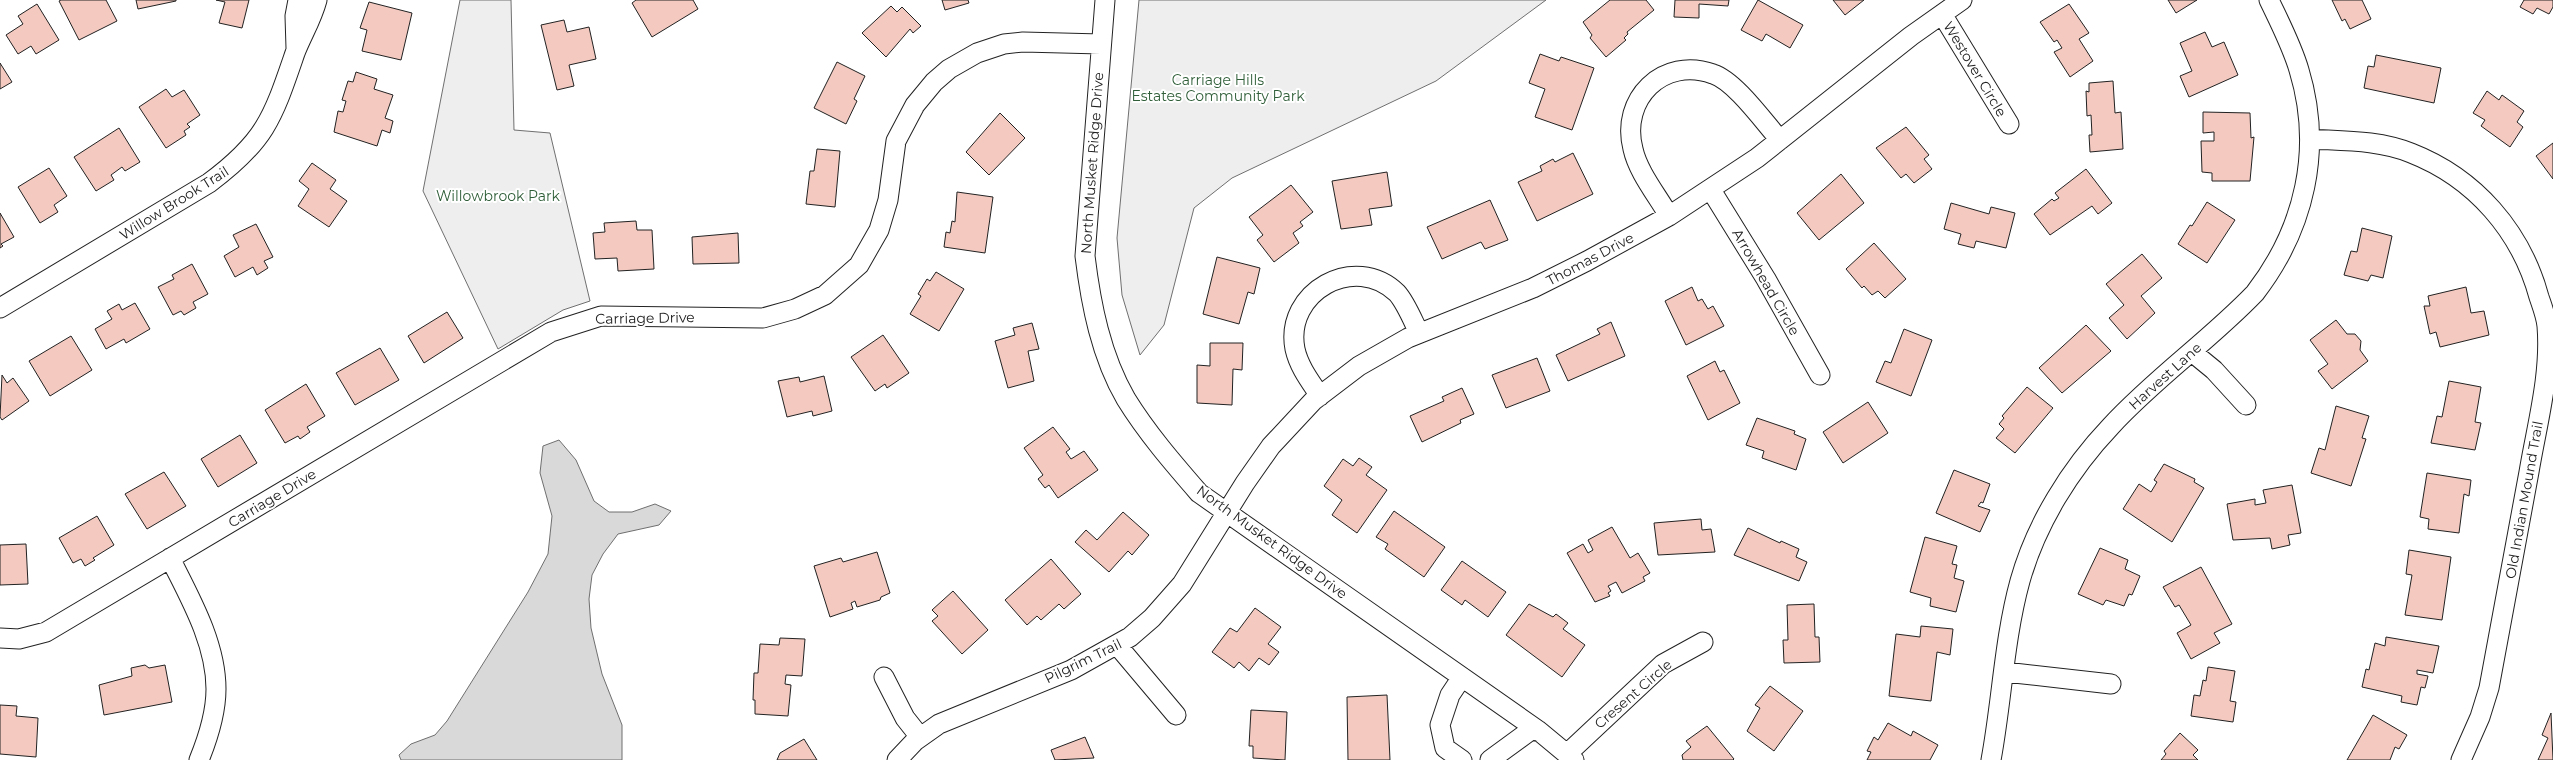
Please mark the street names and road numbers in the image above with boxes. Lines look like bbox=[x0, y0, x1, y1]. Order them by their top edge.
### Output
street label: Westover Circle bbox=[1939, 18, 2011, 120]
street label: North Musket Ridge Drive bbox=[1077, 72, 1107, 254]
street label: Willow Brook Trail bbox=[116, 162, 232, 244]
street label: Arrowhead Circle bbox=[1728, 225, 1804, 339]
street label: Thomas Drive bbox=[1543, 228, 1637, 290]
street label: Carriage Drive bbox=[595, 308, 695, 328]
street label: Harvest Lane bbox=[2125, 339, 2205, 413]
street label: Old Indian Mound Trail bbox=[2501, 420, 2547, 580]
street label: Carriage Drive bbox=[225, 465, 319, 531]
street label: North Musket Ridge Drive bbox=[1193, 481, 1351, 603]
street label: Pilgrim Trail bbox=[1041, 635, 1125, 687]
street label: Cresent Circle bbox=[1590, 655, 1676, 733]

